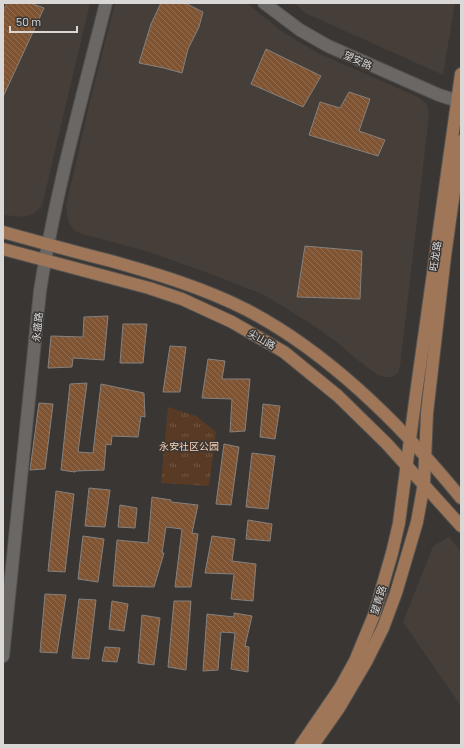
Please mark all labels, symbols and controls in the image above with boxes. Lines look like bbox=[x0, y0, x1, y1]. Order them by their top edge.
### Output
scale bar bbox=[10, 8, 77, 34]
text: 50 m bbox=[16, 14, 41, 28]
street label: 望安路 bbox=[342, 48, 374, 72]
street label: 旺龙路 bbox=[427, 240, 443, 272]
street label: 永盛路 bbox=[29, 311, 45, 343]
street label: 尖山路 bbox=[246, 326, 278, 352]
park label: 永安社区公园 bbox=[159, 440, 219, 452]
street label: 望青路 bbox=[368, 584, 388, 616]

